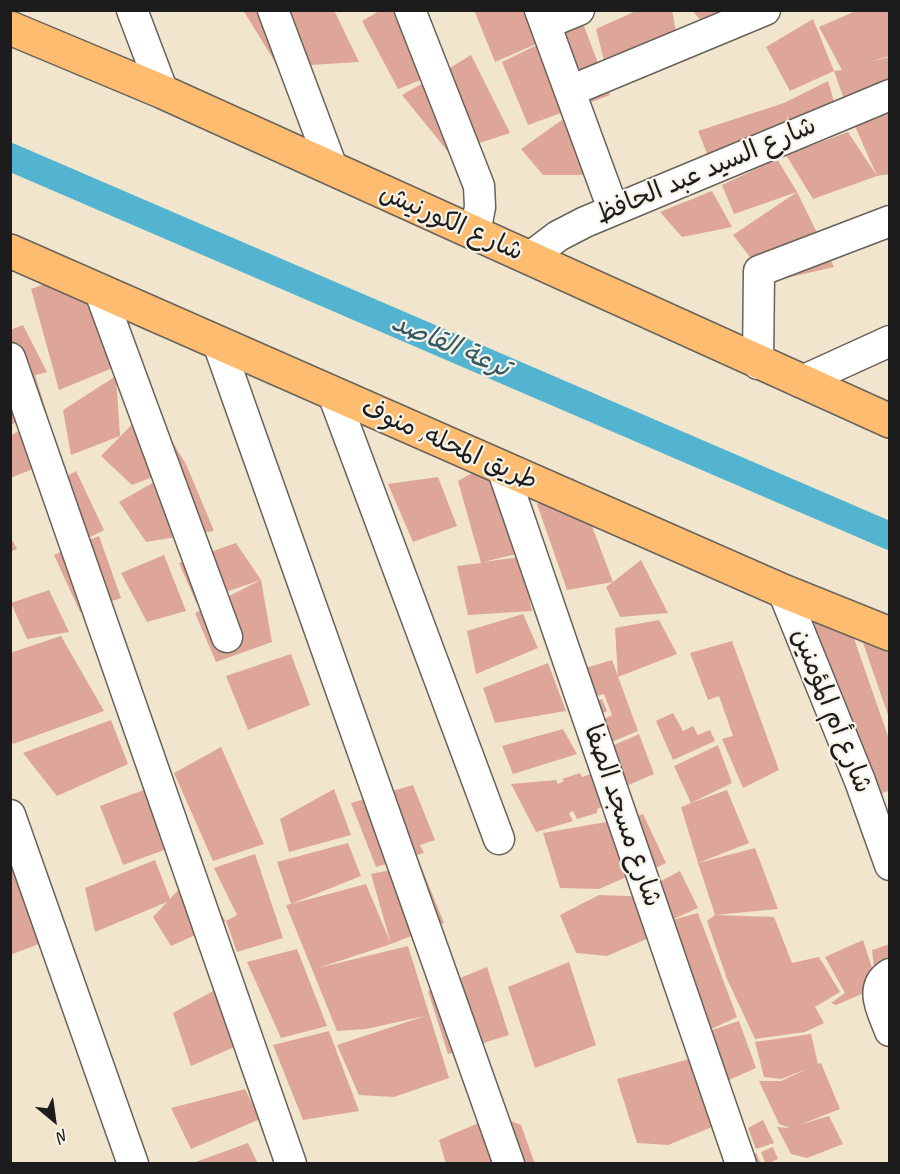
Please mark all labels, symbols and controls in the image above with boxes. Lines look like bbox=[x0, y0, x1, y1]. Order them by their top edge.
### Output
street label: شارع السيد عبد الحافظ bbox=[591, 110, 821, 232]
street label: شارع الكورنيش bbox=[374, 177, 528, 269]
water label: ترعة القاصد bbox=[386, 307, 514, 385]
street label: طريق المحله, منوف bbox=[356, 392, 542, 498]
street label: شارع أم المؤمنين bbox=[784, 624, 878, 798]
street label: شارع مسجد الصفا bbox=[576, 721, 668, 911]
north arrow bbox=[24, 1090, 84, 1150]
text: N bbox=[54, 1125, 72, 1147]

